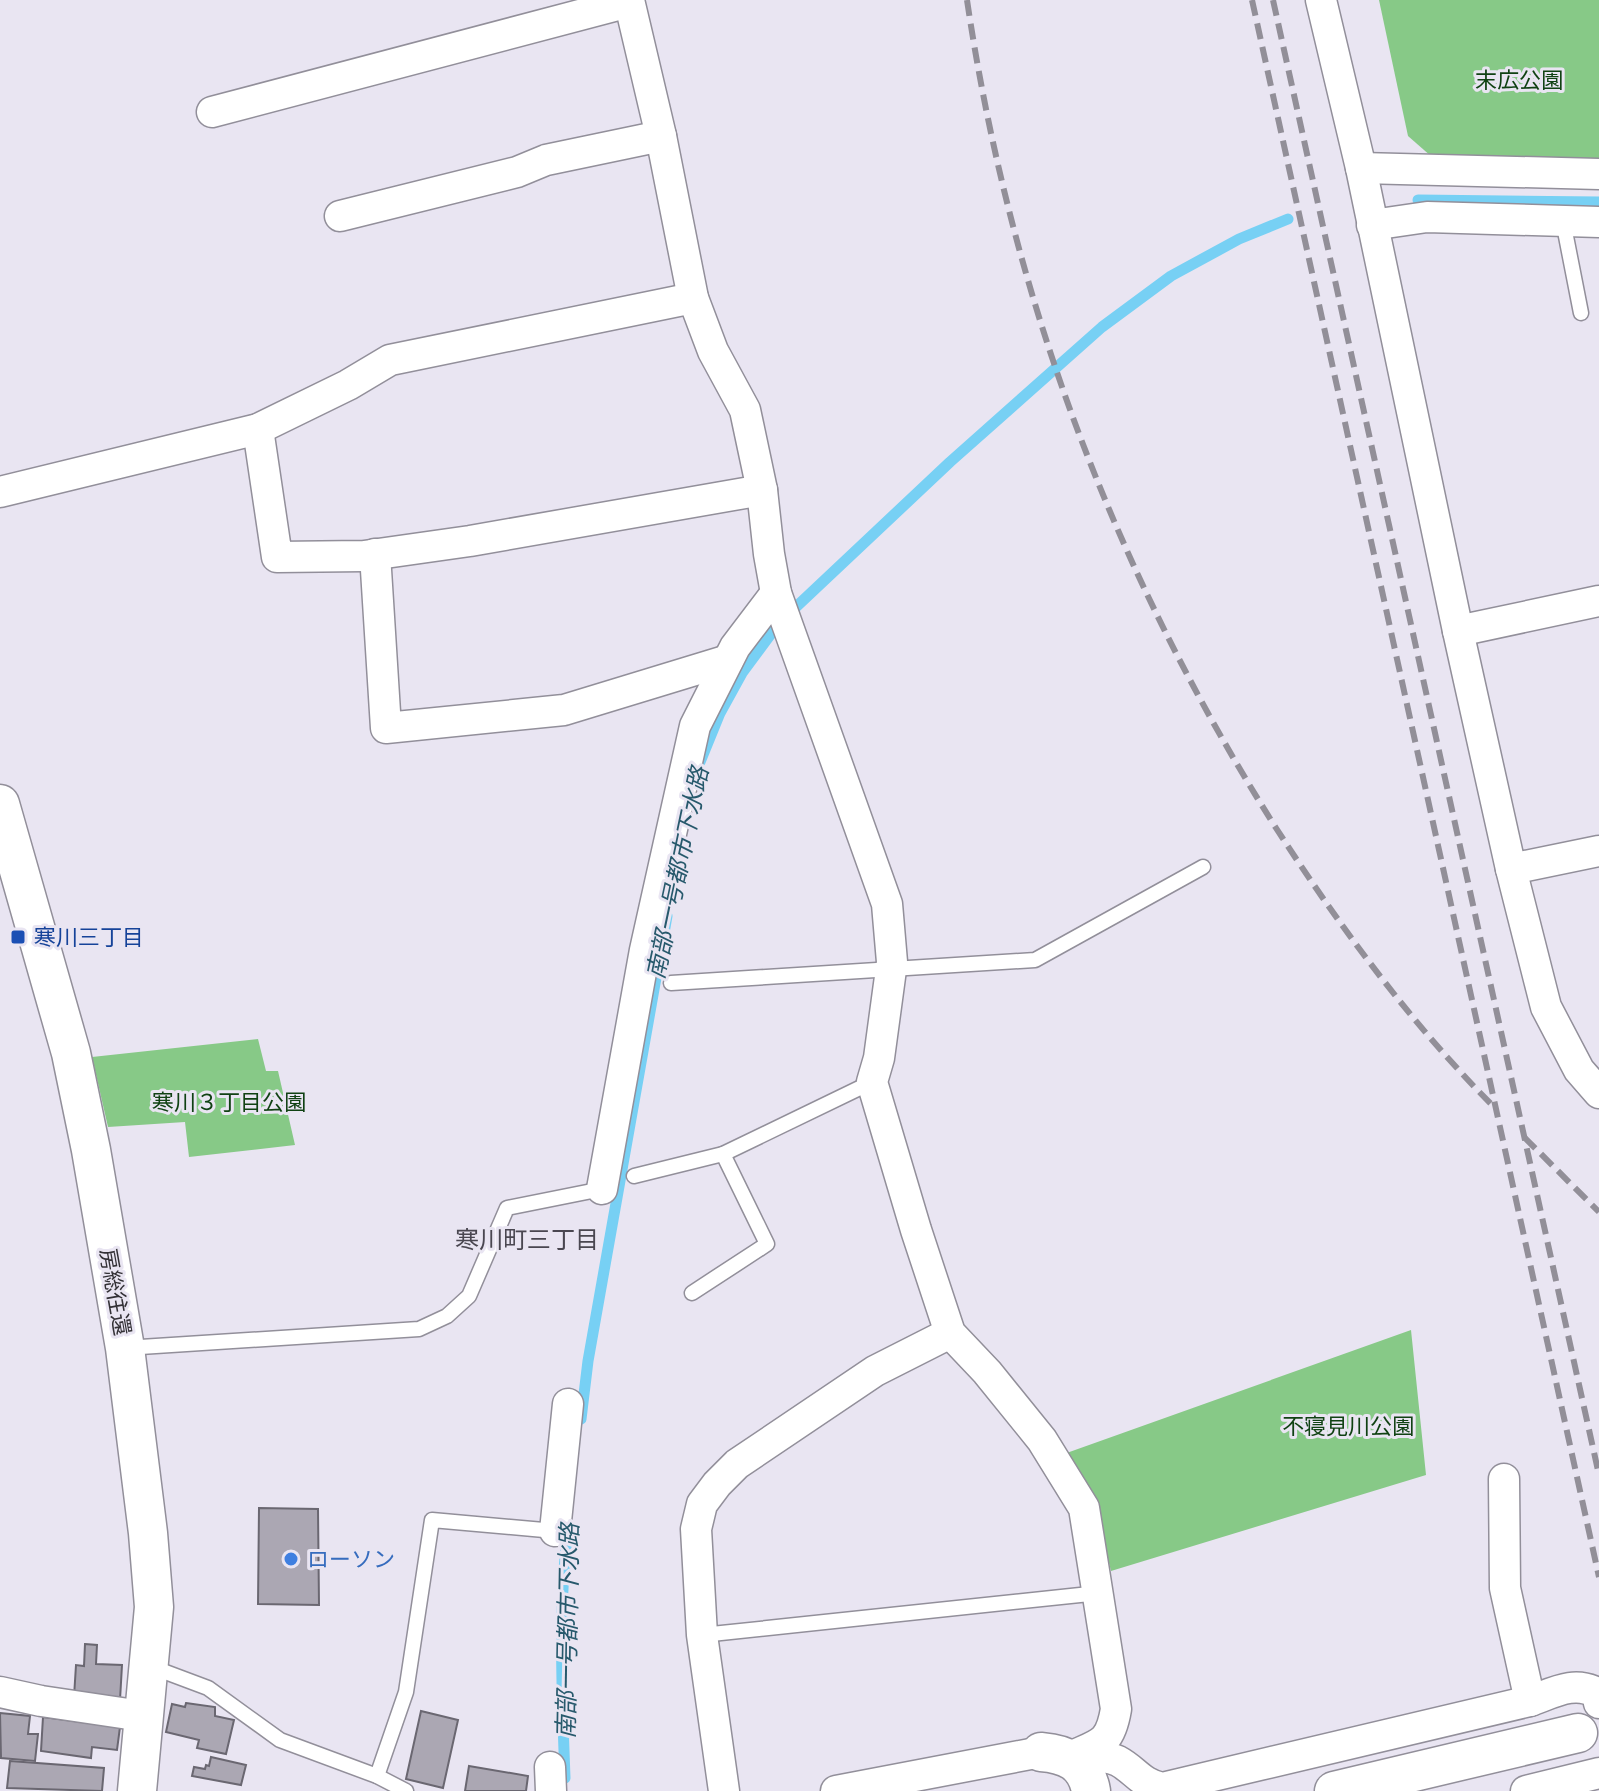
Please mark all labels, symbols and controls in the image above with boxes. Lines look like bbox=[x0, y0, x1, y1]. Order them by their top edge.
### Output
park label: 末広公園 bbox=[1475, 67, 1563, 94]
water label: 南部一号都市下水路 bbox=[642, 762, 715, 982]
place label: 寒川三丁目 bbox=[34, 924, 144, 951]
marker: 寒川三丁目 bbox=[9, 928, 27, 946]
park label: 寒川３丁目公園 bbox=[152, 1089, 306, 1116]
district label: 寒川町三丁目 bbox=[455, 1226, 599, 1254]
street label: 房総往還 bbox=[94, 1246, 136, 1338]
park label: 不寝見川公園 bbox=[1282, 1413, 1414, 1440]
water label: 南部一号都市下水路 bbox=[552, 1521, 584, 1739]
place label: ローソン bbox=[307, 1546, 395, 1573]
marker: ローソン bbox=[282, 1550, 300, 1568]

